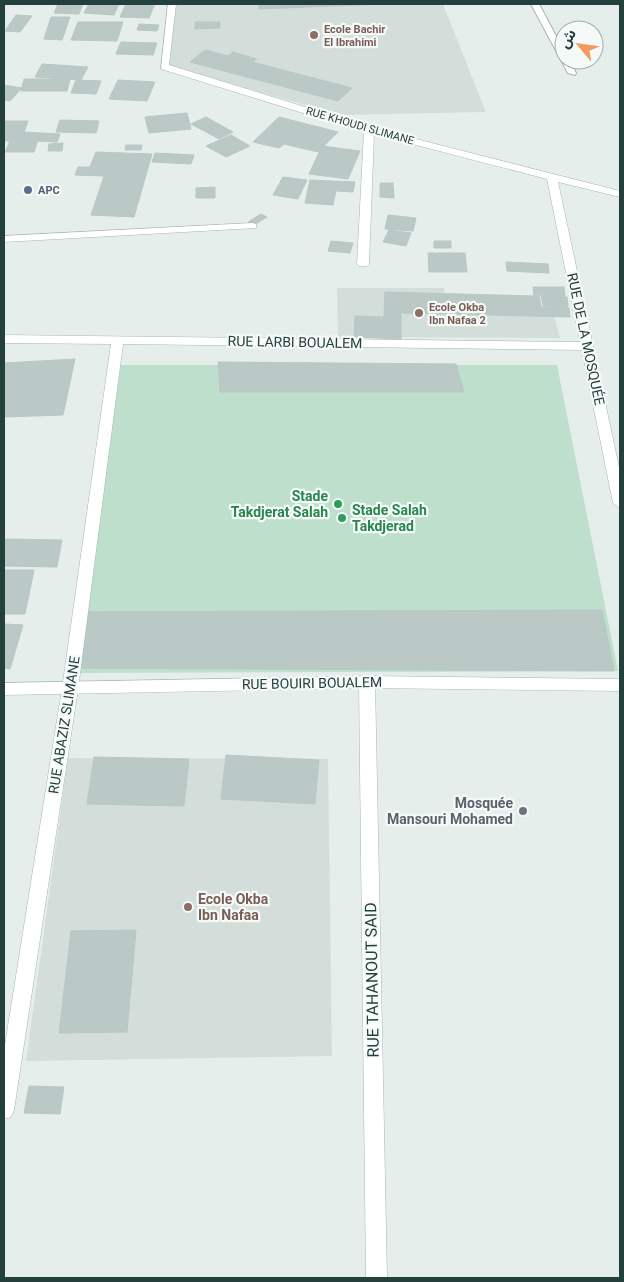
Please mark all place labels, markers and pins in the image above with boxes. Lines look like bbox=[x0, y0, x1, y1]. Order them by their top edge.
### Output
place label: Ecole Bachir El Ibrahimi bbox=[324, 23, 385, 49]
marker: Ecole Bachir El Ibrahimi bbox=[308, 29, 320, 41]
marker: APC bbox=[22, 184, 34, 196]
place label: APC bbox=[38, 184, 60, 197]
place label: Ecole Okba Ibn Nafaa 2 bbox=[429, 301, 486, 327]
marker: Ecole Okba Ibn Nafaa 2 bbox=[413, 307, 425, 319]
place label: Stade Takdjerat Salah bbox=[231, 488, 328, 520]
marker: Stade Takdjerat Salah bbox=[332, 498, 344, 510]
place label: Stade Salah Takdjerad bbox=[352, 502, 427, 534]
marker: Stade Salah Takdjerad bbox=[336, 512, 348, 524]
place label: Mosquée Mansouri Mohamed bbox=[387, 795, 513, 827]
marker: Mosquée Mansouri Mohamed bbox=[517, 805, 529, 817]
place label: Ecole Okba Ibn Nafaa bbox=[198, 891, 269, 923]
marker: Ecole Okba Ibn Nafaa bbox=[182, 901, 194, 913]

